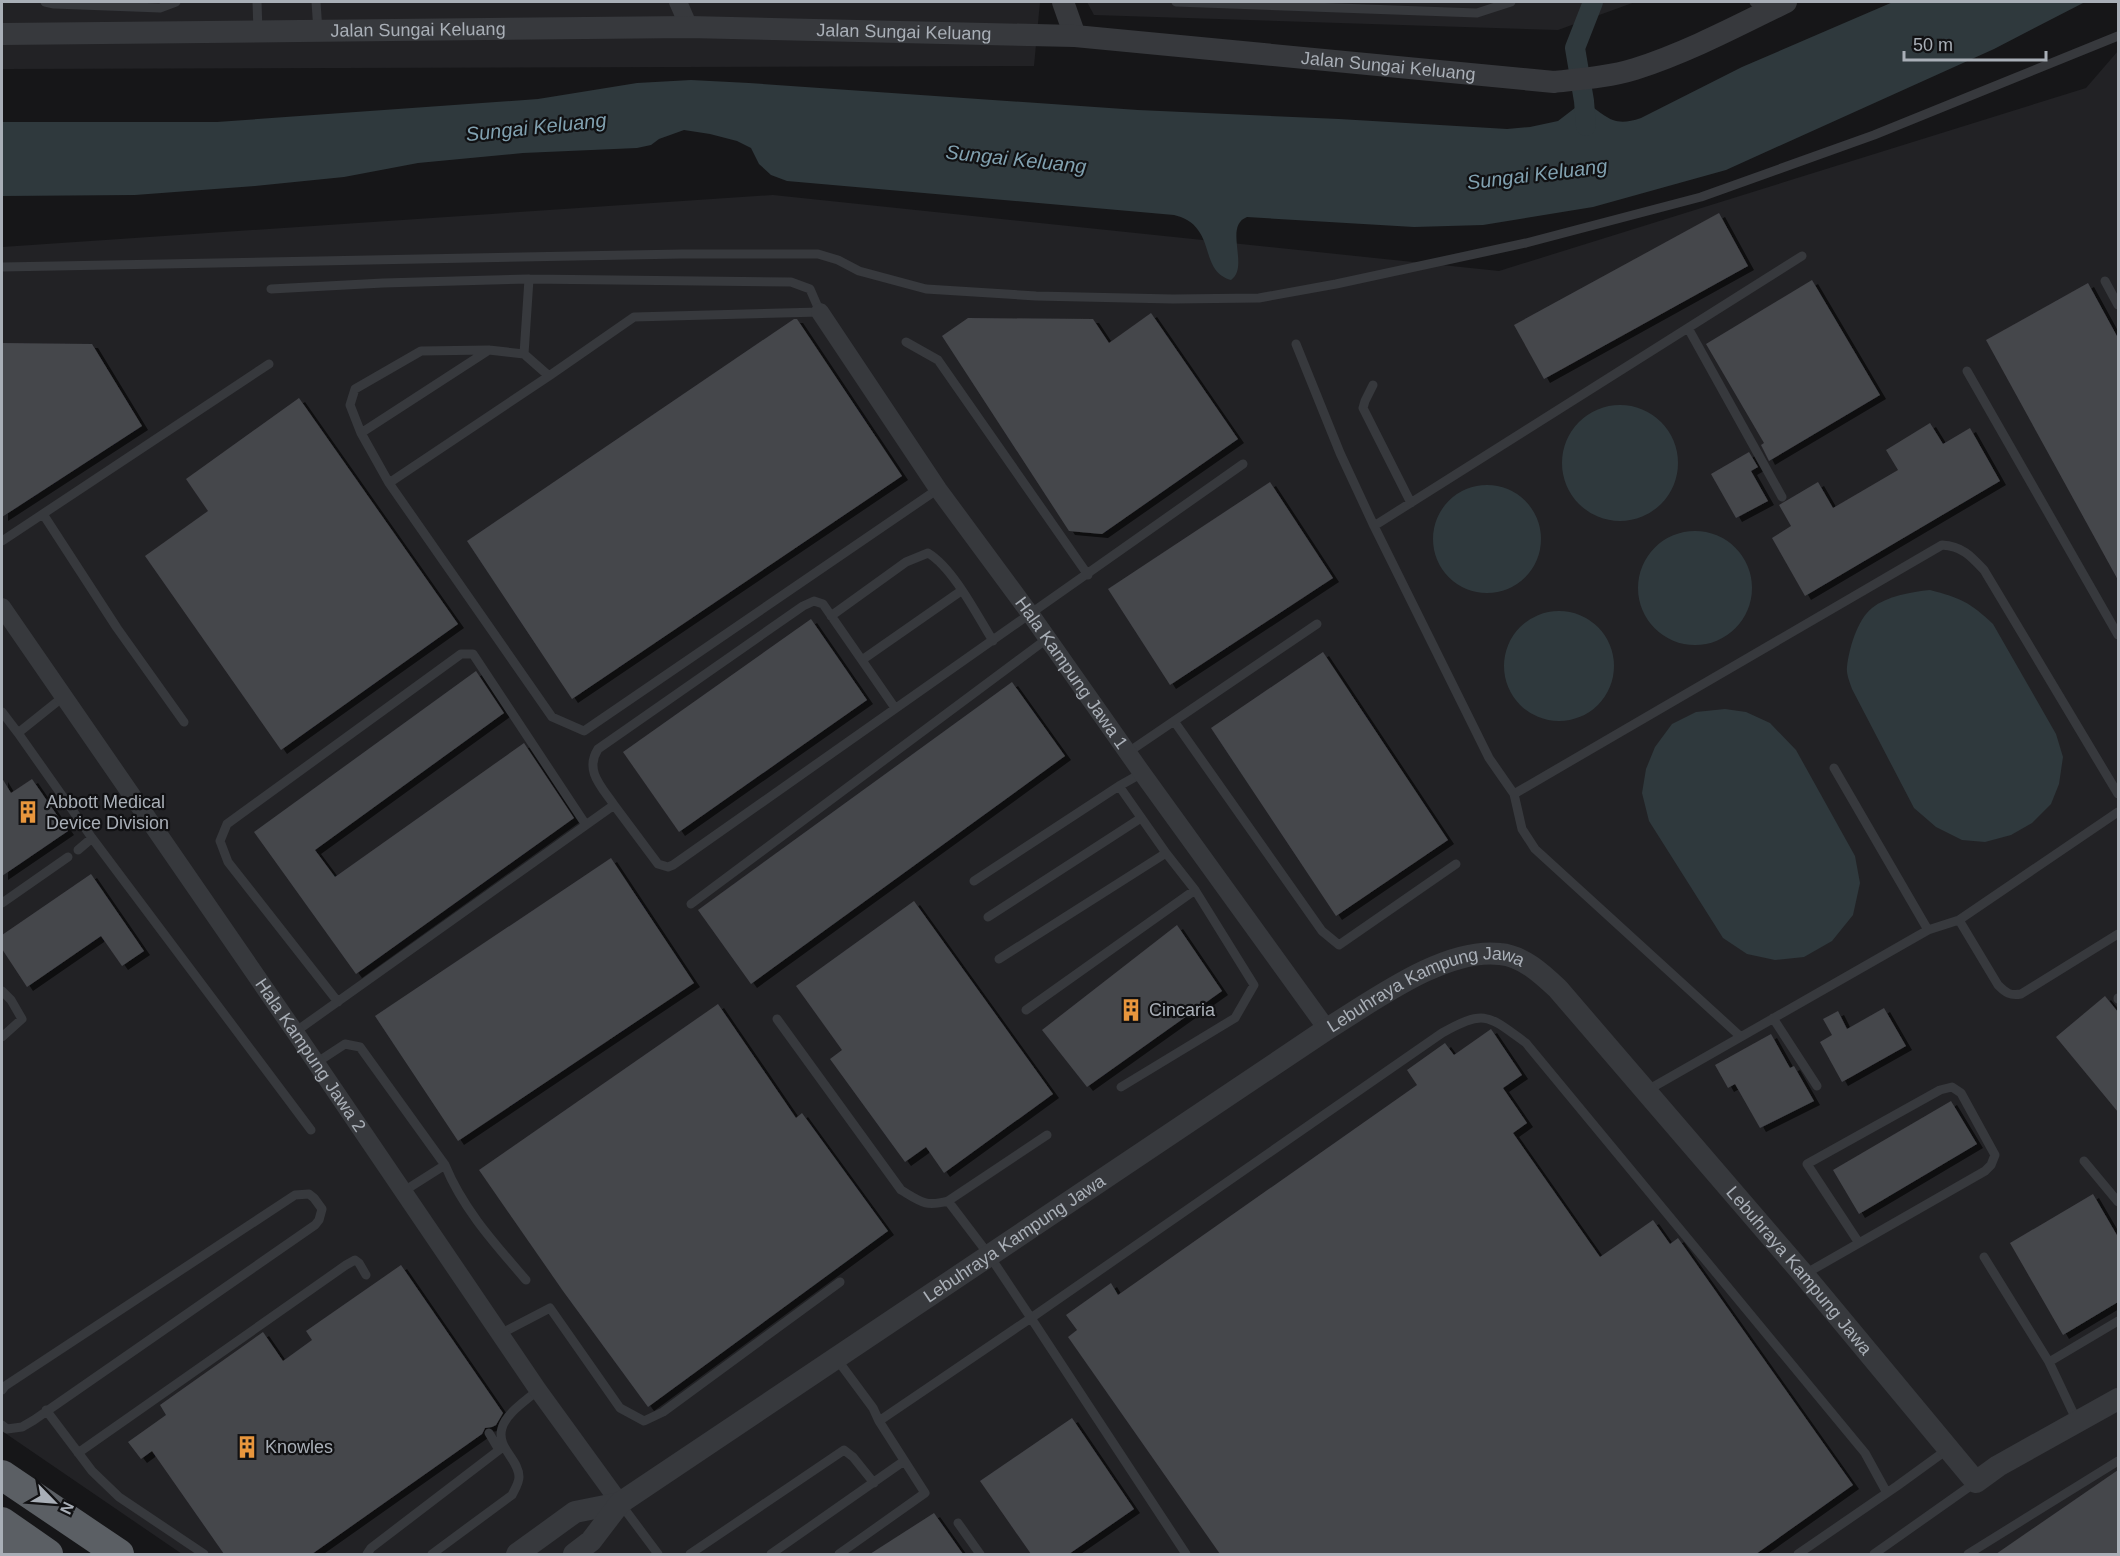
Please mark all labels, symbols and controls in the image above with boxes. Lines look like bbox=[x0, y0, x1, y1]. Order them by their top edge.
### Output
street label: Jalan Sungai Keluang bbox=[330, 19, 506, 41]
street label: Jalan Sungai Keluang bbox=[816, 20, 992, 44]
scale bar bbox=[1904, 24, 2046, 62]
text: 50 m bbox=[1913, 35, 1953, 55]
street label: Jalan Sungai Keluang bbox=[1300, 48, 1477, 84]
water label: Sungai Keluang bbox=[465, 109, 607, 145]
water label: Sungai Keluang bbox=[945, 141, 1087, 177]
water label: Sungai Keluang bbox=[1466, 154, 1608, 194]
street label: Hala Kampung Jawa 1 bbox=[1011, 593, 1132, 753]
place label: Abbott Medical Device Division bbox=[46, 792, 169, 833]
building icon: Abbott Medical Device Division bbox=[15, 799, 41, 825]
street label: Lebuhraya Kampung Jawa bbox=[1324, 943, 1529, 1036]
street label: Hala Kampung Jawa 2 bbox=[251, 975, 370, 1136]
building icon: Cincaria bbox=[1118, 997, 1144, 1023]
place label: Cincaria bbox=[1149, 1000, 1216, 1020]
street label: Lebuhraya Kampung Jawa bbox=[920, 1170, 1110, 1307]
street label: Lebuhraya Kampung Jawa bbox=[1722, 1182, 1877, 1360]
building icon: Knowles bbox=[234, 1434, 260, 1460]
place label: Knowles bbox=[265, 1437, 333, 1457]
north arrow bbox=[24, 1472, 84, 1532]
text: N bbox=[57, 1499, 77, 1517]

